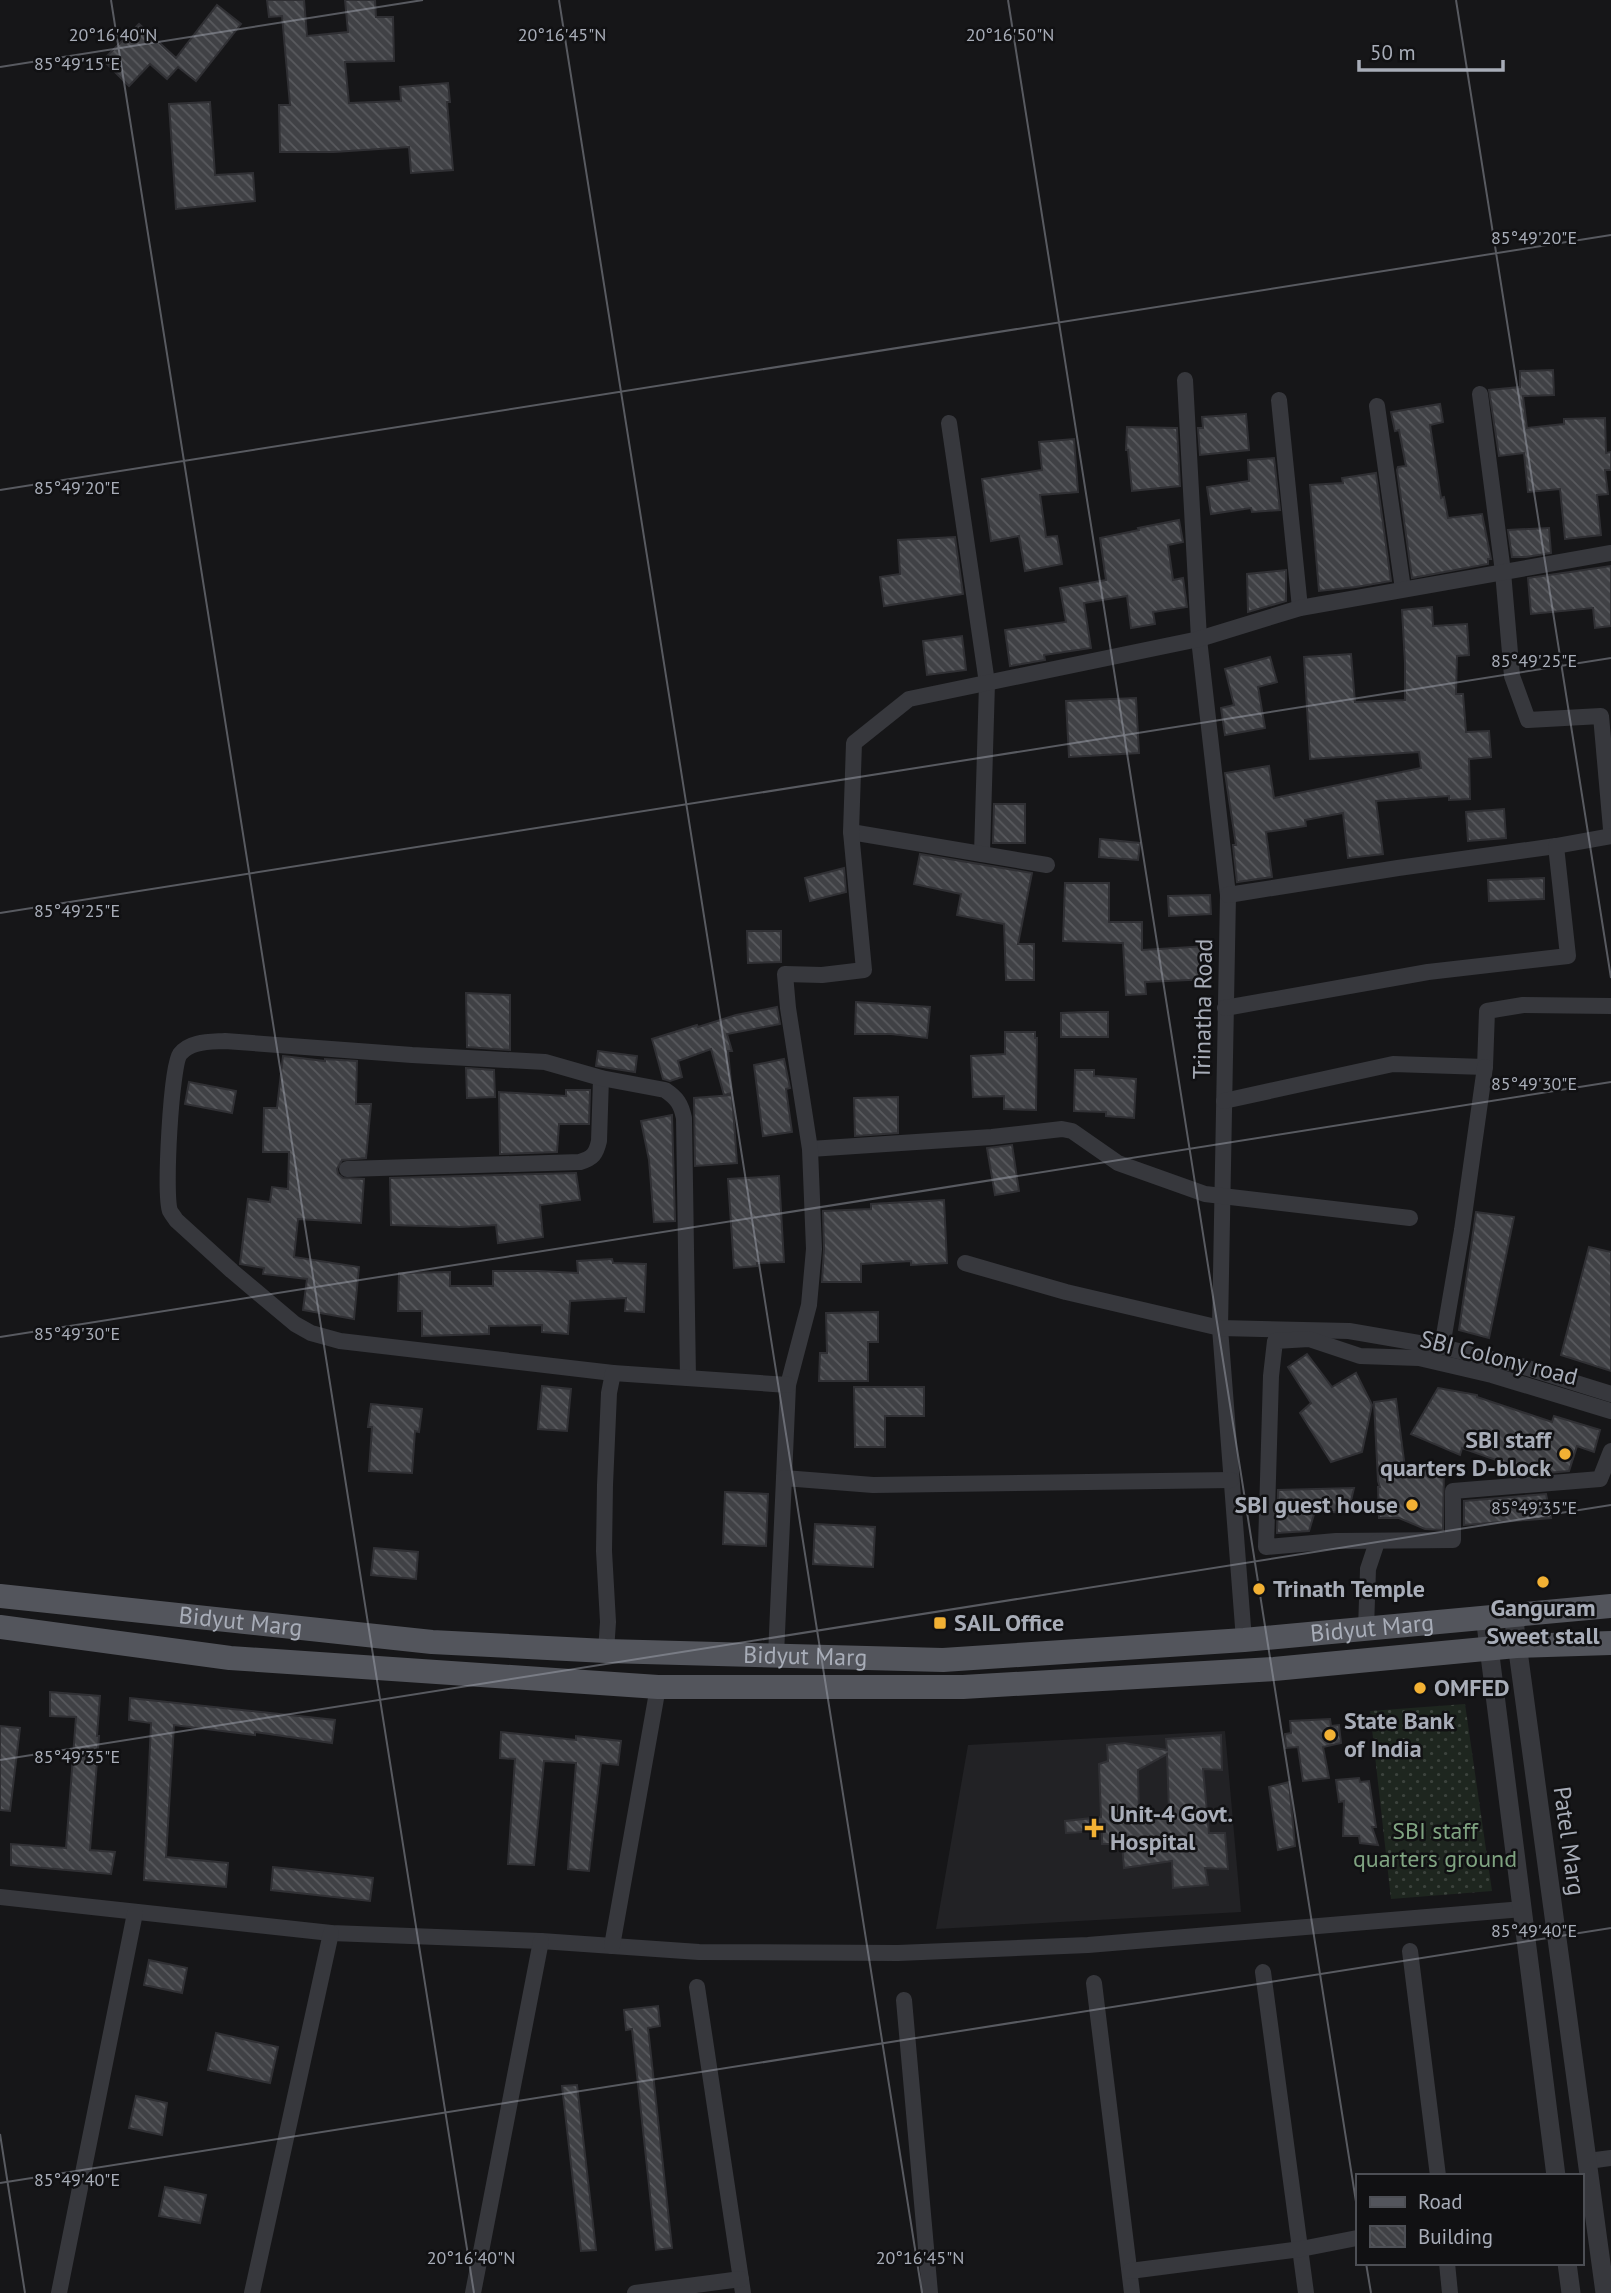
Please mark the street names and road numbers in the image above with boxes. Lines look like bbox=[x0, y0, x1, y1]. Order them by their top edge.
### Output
street label: Trinatha Road bbox=[1186, 938, 1219, 1080]
street label: SBI Colony road bbox=[1417, 1323, 1581, 1392]
street label: Bidyut Marg bbox=[177, 1599, 304, 1643]
street label: Bidyut Marg bbox=[1309, 1606, 1435, 1649]
street label: Bidyut Marg bbox=[743, 1639, 868, 1673]
street label: Patel Marg bbox=[1546, 1784, 1592, 1898]

